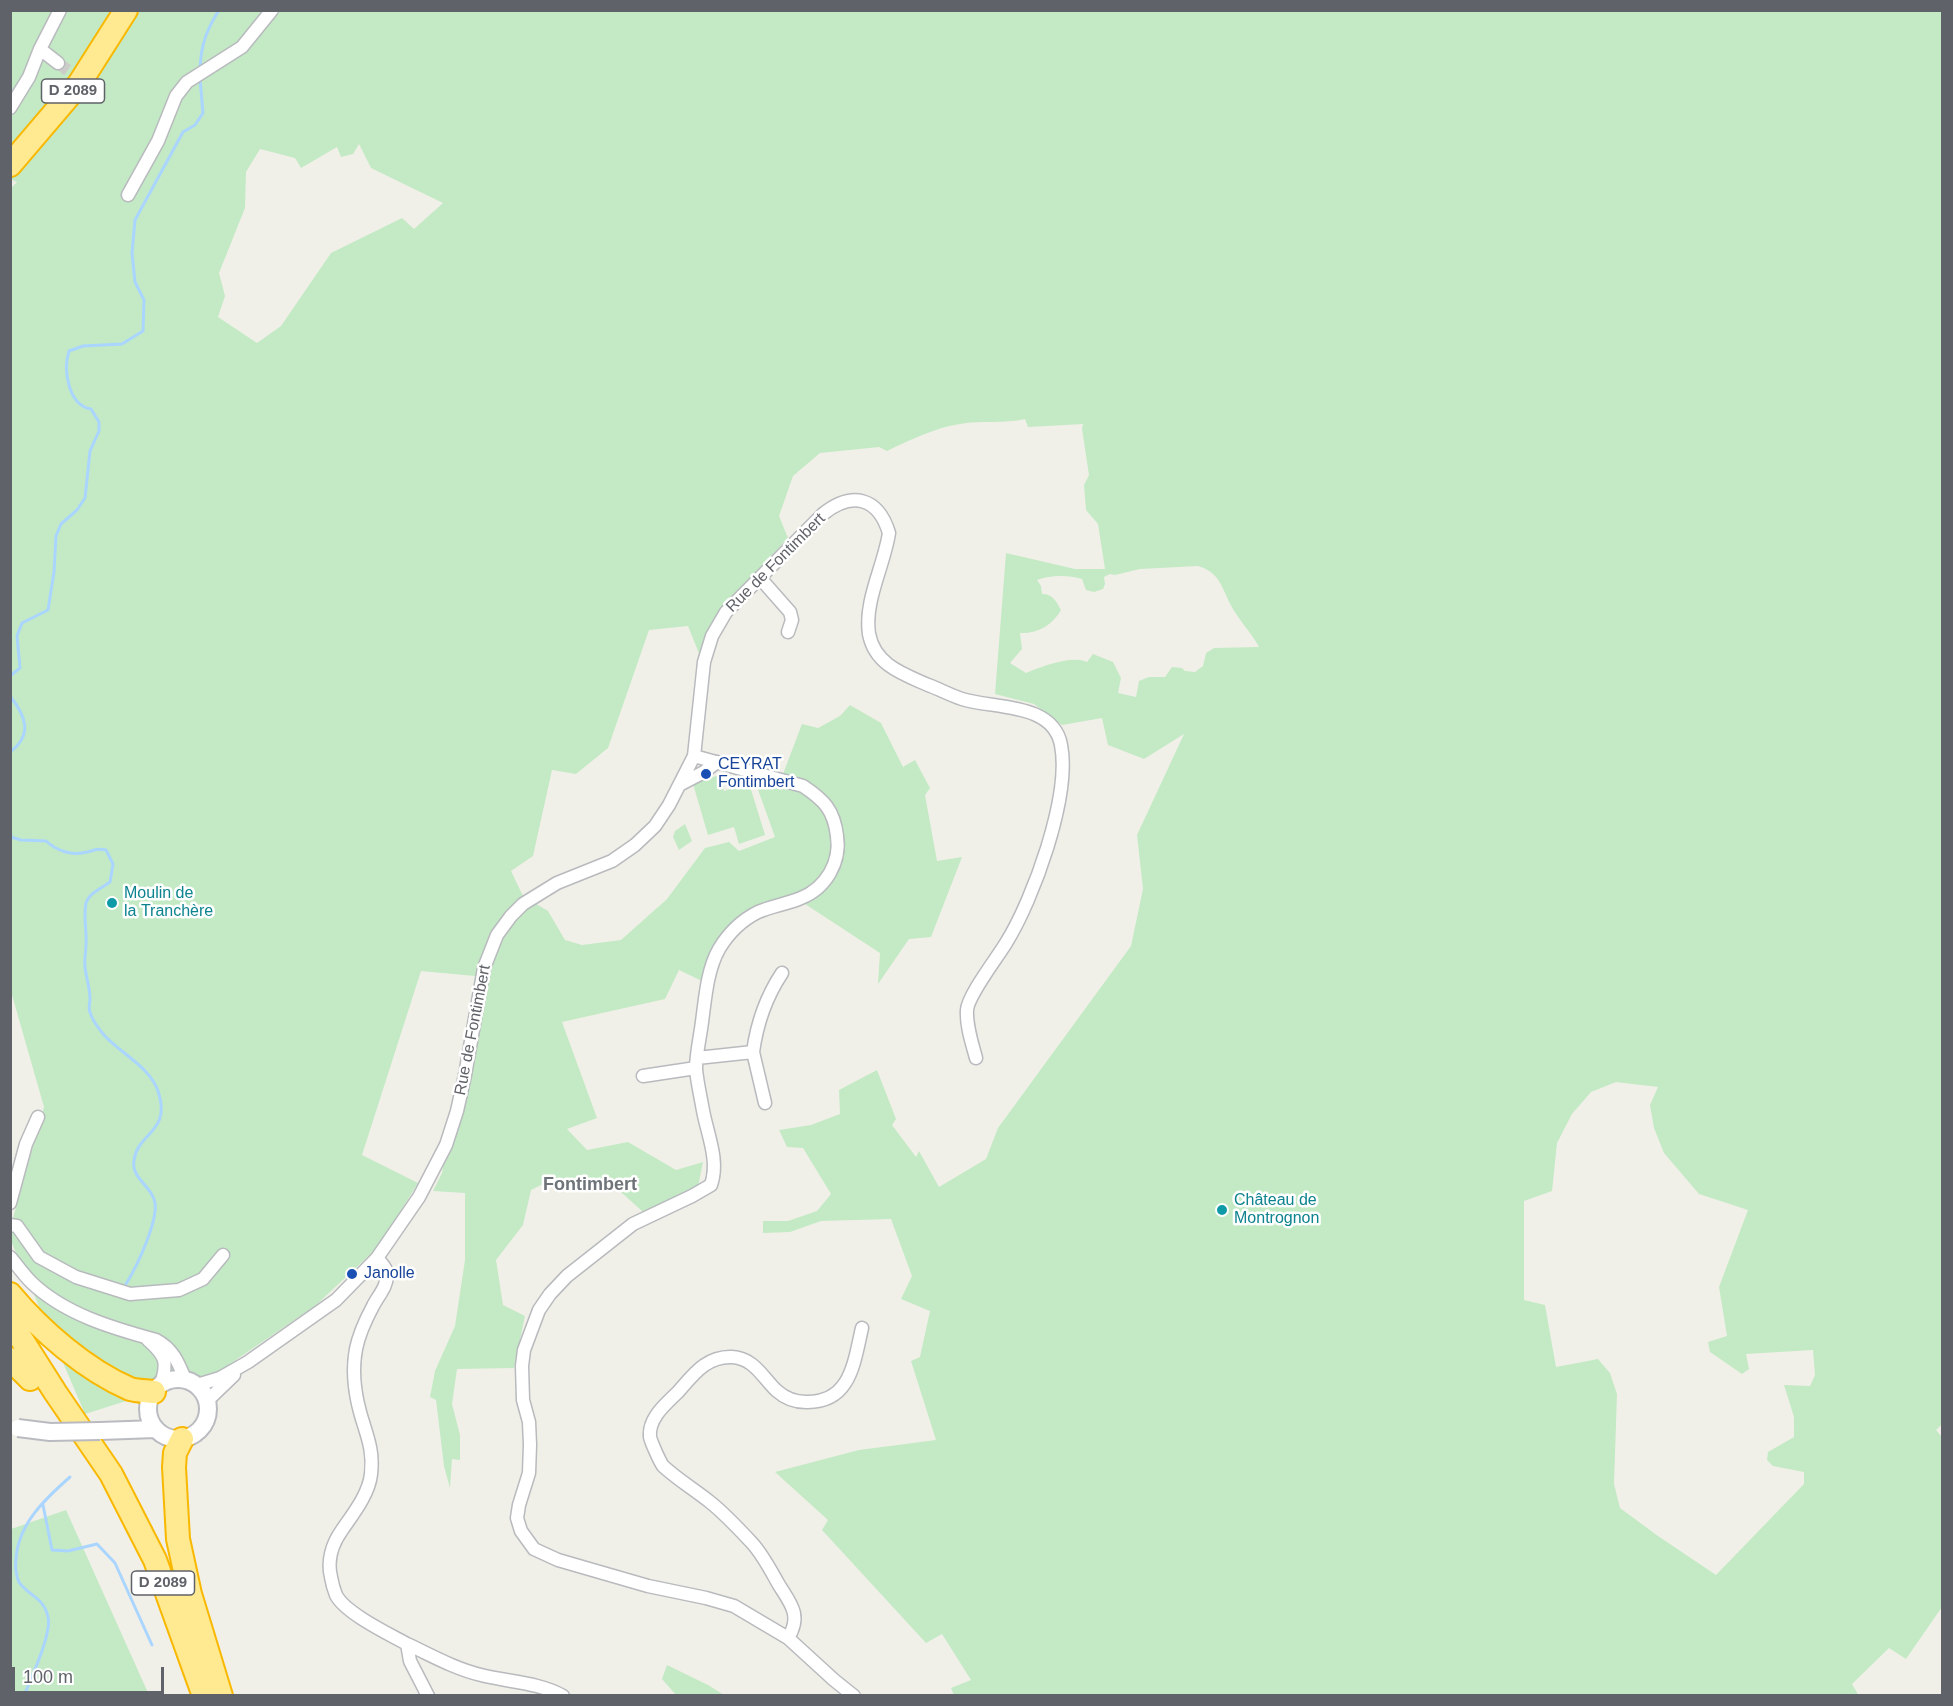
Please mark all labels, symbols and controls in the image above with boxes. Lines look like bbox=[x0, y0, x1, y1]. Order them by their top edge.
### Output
road number: D 2089 bbox=[42, 79, 104, 103]
street label: Rue de Fontimbert bbox=[722, 509, 830, 617]
place label: CEYRAT Fontimbert bbox=[718, 755, 794, 793]
marker: CEYRAT Fontimbert bbox=[699, 767, 713, 781]
place label: Moulin de la Tranchère bbox=[124, 884, 213, 922]
marker: Moulin de la Tranchère bbox=[105, 896, 119, 910]
street label: Rue de Fontimbert bbox=[451, 963, 495, 1097]
district label: Fontimbert bbox=[543, 1174, 637, 1196]
place label: Château de Montrognon bbox=[1234, 1191, 1319, 1229]
marker: Château de Montrognon bbox=[1215, 1203, 1229, 1217]
place label: Janolle bbox=[364, 1264, 415, 1284]
marker: Janolle bbox=[345, 1267, 359, 1281]
road number: D 2089 bbox=[132, 1571, 195, 1595]
scale bar bbox=[15, 1655, 166, 1693]
text: 100 m bbox=[23, 1667, 73, 1687]

